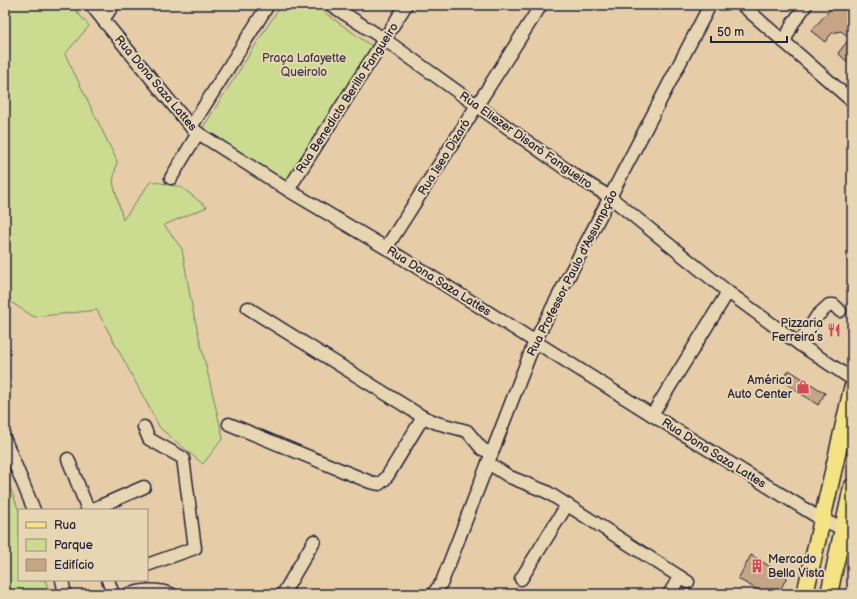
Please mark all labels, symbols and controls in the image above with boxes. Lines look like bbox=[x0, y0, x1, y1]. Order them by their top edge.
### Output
scale bar bbox=[711, 18, 787, 44]
street label: Rua Benedicto Berillo Fangueiro bbox=[293, 20, 402, 176]
text: 50 m bbox=[717, 25, 744, 40]
street label: Rua Dona Saza Lattes bbox=[111, 32, 200, 134]
park label: Praça Lafayette Queirolo bbox=[262, 51, 346, 80]
street label: Rua Eliezer Disaró Fangueiro bbox=[456, 89, 595, 192]
street label: Rua Iseo Dizaró bbox=[415, 116, 474, 198]
street label: Rua Professor Paulo d'Assumpção bbox=[524, 187, 621, 359]
street label: Rua Dona Saza Lattes bbox=[384, 243, 494, 320]
place label: Pizzaria Ferreira´s bbox=[772, 316, 823, 345]
restaurant icon: Pizzaria Ferreira´s bbox=[826, 322, 842, 338]
place label: América Auto Center bbox=[728, 373, 793, 402]
shop icon: América Auto Center bbox=[795, 379, 811, 395]
street label: Rua Dona Saza Lattes bbox=[659, 415, 769, 492]
legend bbox=[18, 509, 148, 581]
text: Rua bbox=[54, 518, 76, 533]
text: Parque bbox=[54, 538, 93, 553]
place label: Mercado Bella Vista bbox=[768, 552, 825, 581]
text: Edifício bbox=[54, 558, 94, 573]
building icon: Mercado Bella Vista bbox=[749, 558, 765, 574]

